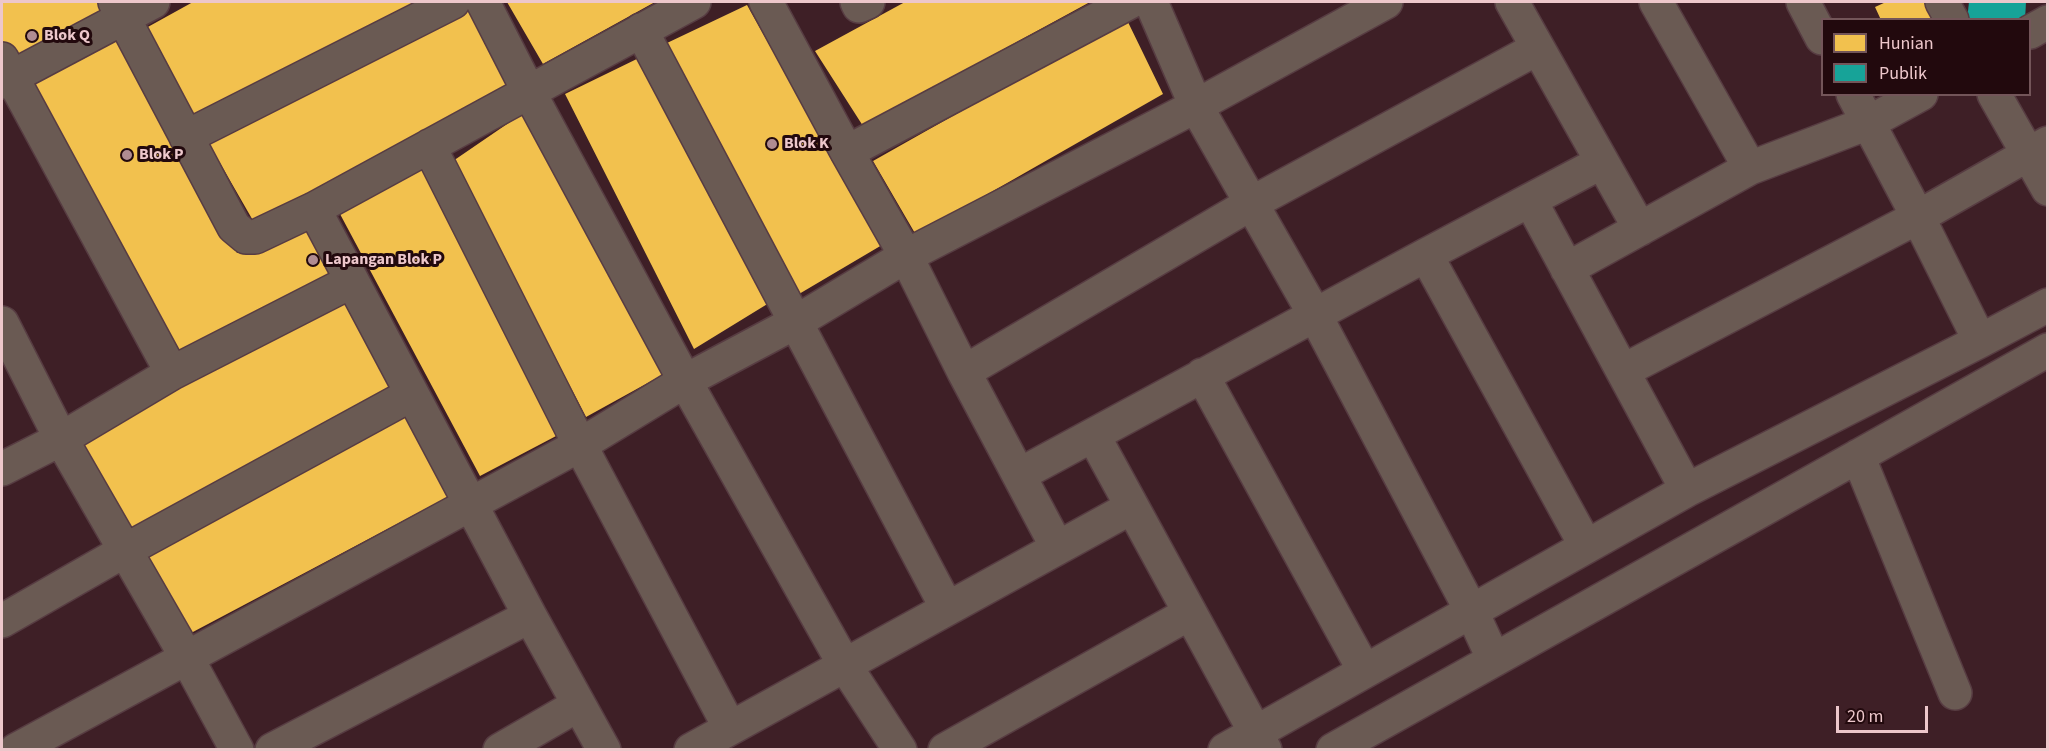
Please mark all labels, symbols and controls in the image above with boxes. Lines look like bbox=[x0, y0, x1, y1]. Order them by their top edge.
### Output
legend bbox=[1821, 18, 2031, 96]
place label: Blok Q bbox=[44, 26, 90, 46]
marker: Blok Q bbox=[25, 29, 39, 43]
text: Hunian bbox=[1879, 31, 1934, 56]
text: Publik bbox=[1879, 61, 1927, 86]
place label: Blok K bbox=[784, 134, 829, 154]
marker: Blok K bbox=[765, 137, 779, 151]
place label: Blok P bbox=[139, 145, 184, 165]
marker: Blok P bbox=[120, 148, 134, 162]
place label: Lapangan Blok P bbox=[325, 250, 442, 270]
marker: Lapangan Blok P bbox=[306, 253, 320, 267]
scale bar bbox=[1839, 694, 1930, 732]
text: 20 m bbox=[1847, 704, 1883, 729]

